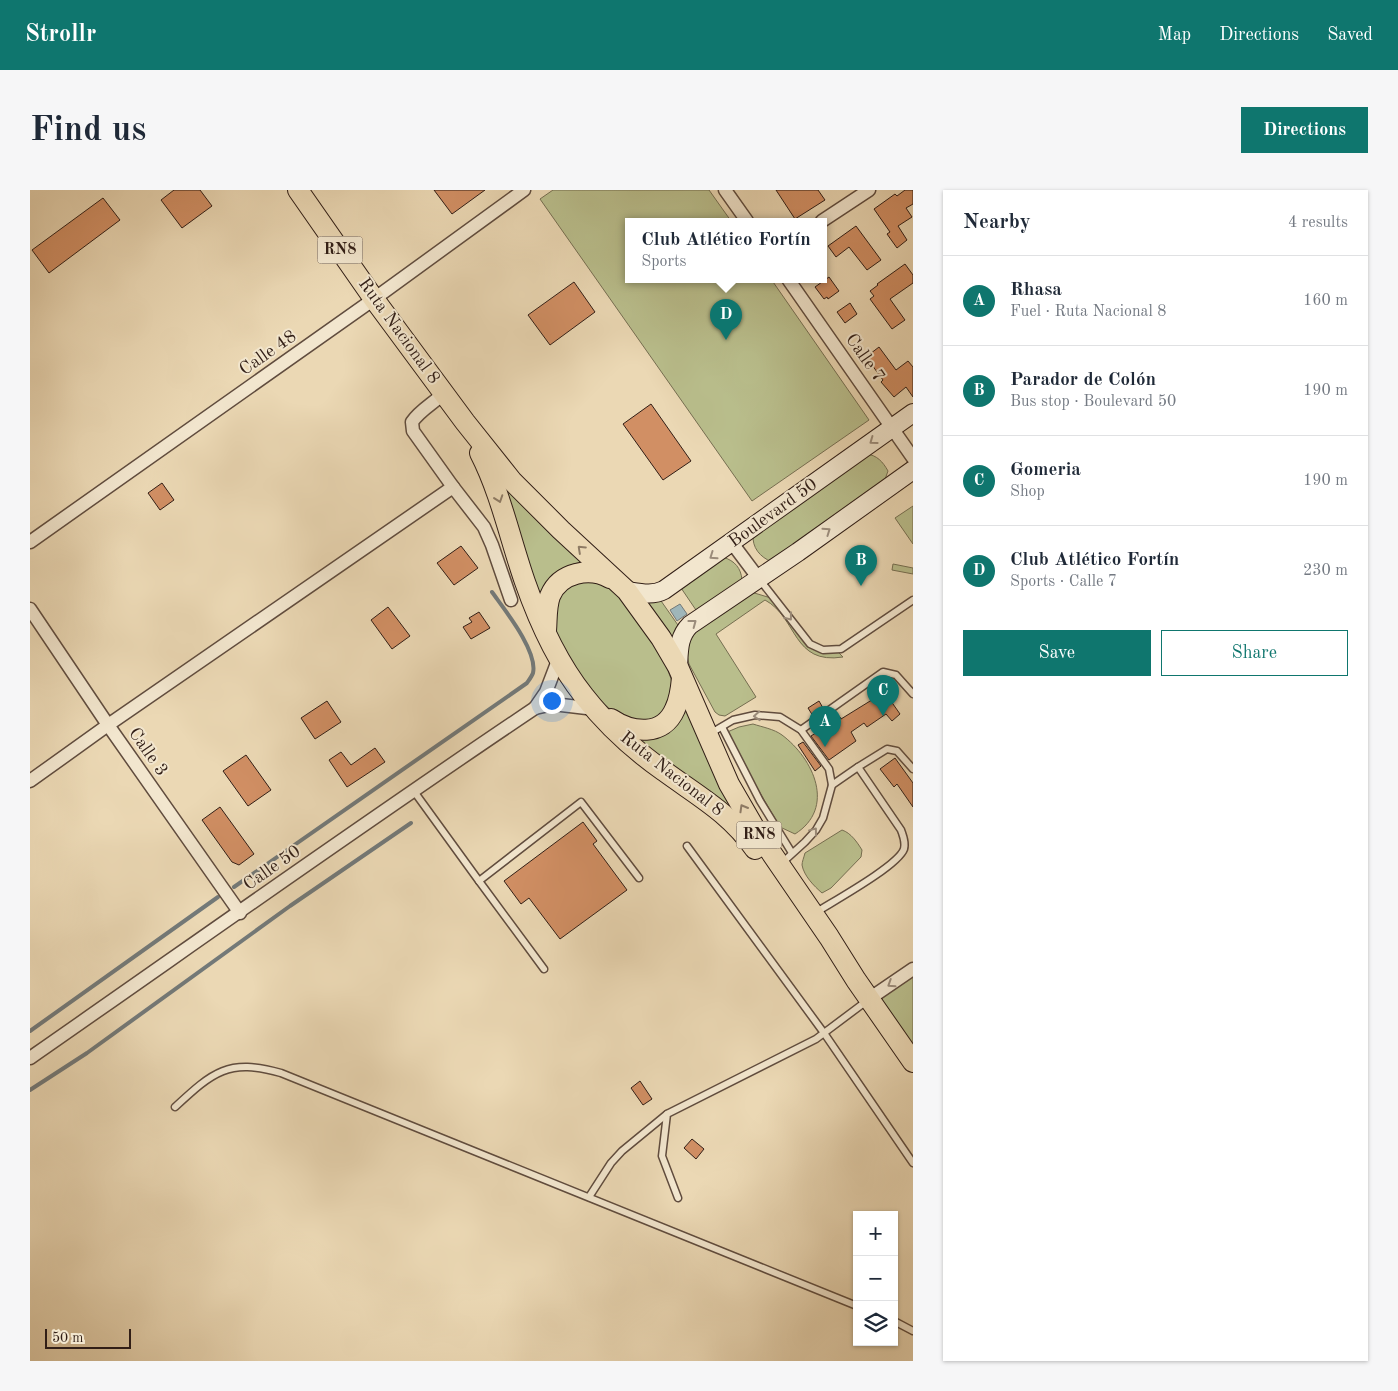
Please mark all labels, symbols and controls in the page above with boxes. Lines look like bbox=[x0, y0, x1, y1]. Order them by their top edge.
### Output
text: Strollr bbox=[25, 23, 96, 47]
text: Map bbox=[1158, 26, 1191, 44]
text: Directions bbox=[1219, 26, 1299, 44]
text: Saved bbox=[1327, 26, 1373, 44]
button: Directions bbox=[1241, 107, 1368, 153]
text: Find us bbox=[30, 113, 146, 148]
text: Nearby bbox=[963, 212, 1031, 233]
text: 4 results bbox=[1288, 215, 1348, 231]
popup bbox=[625, 218, 827, 283]
text: Club Atlético Fortín bbox=[641, 231, 811, 250]
road number: RN8 bbox=[318, 236, 362, 264]
text: Sports bbox=[641, 254, 687, 270]
street label: Ruta Nacional 8 bbox=[355, 275, 443, 387]
text: Rhasa bbox=[1010, 281, 1062, 300]
text: A bbox=[973, 293, 985, 309]
text: 160 m bbox=[1303, 293, 1348, 309]
pin: D bbox=[710, 299, 742, 340]
text: Fuel · Ruta Nacional 8 bbox=[1010, 304, 1167, 320]
street label: Calle 48 bbox=[236, 327, 300, 379]
street label: Calle 7 bbox=[842, 331, 888, 385]
text: Parador de Colón bbox=[1010, 371, 1156, 390]
text: B bbox=[973, 383, 985, 399]
text: 190 m bbox=[1303, 383, 1348, 399]
text: Bus stop · Boulevard 50 bbox=[1010, 394, 1176, 410]
one-way arrow bbox=[869, 435, 879, 444]
text: Gomeria bbox=[1010, 461, 1081, 480]
text: C bbox=[974, 473, 984, 489]
text: 190 m bbox=[1303, 473, 1348, 489]
street label: Boulevard 50 bbox=[725, 475, 821, 551]
text: Shop bbox=[1010, 484, 1045, 500]
one-way arrow bbox=[493, 494, 503, 502]
one-way arrow bbox=[821, 528, 831, 537]
pin: B bbox=[845, 545, 877, 586]
one-way arrow bbox=[577, 546, 586, 555]
one-way arrow bbox=[709, 550, 719, 559]
text: Club Atlético Fortín bbox=[1010, 551, 1179, 570]
text: D bbox=[973, 563, 985, 579]
text: 230 m bbox=[1303, 563, 1348, 579]
text: Sports · Calle 7 bbox=[1010, 574, 1117, 590]
one-way arrow bbox=[783, 611, 792, 621]
one-way arrow bbox=[687, 621, 696, 629]
button: Save bbox=[963, 630, 1151, 676]
button: Share bbox=[1161, 630, 1348, 676]
pin: C bbox=[867, 675, 899, 716]
your location bbox=[539, 688, 565, 714]
pin: A bbox=[809, 706, 841, 747]
one-way arrow bbox=[752, 710, 760, 721]
street label: Calle 3 bbox=[125, 725, 171, 779]
street label: Ruta Nacional 8 bbox=[617, 728, 727, 820]
one-way arrow bbox=[739, 804, 749, 813]
road number: RN8 bbox=[736, 822, 782, 848]
one-way arrow bbox=[809, 828, 817, 837]
street label: Calle 50 bbox=[240, 842, 304, 894]
one-way arrow bbox=[887, 978, 897, 987]
map controls bbox=[853, 1211, 898, 1346]
button: + bbox=[853, 1211, 898, 1256]
button: − bbox=[853, 1256, 898, 1301]
button: layers bbox=[853, 1301, 898, 1346]
scale bar bbox=[45, 1326, 131, 1349]
text: 50 m bbox=[52, 1331, 83, 1345]

